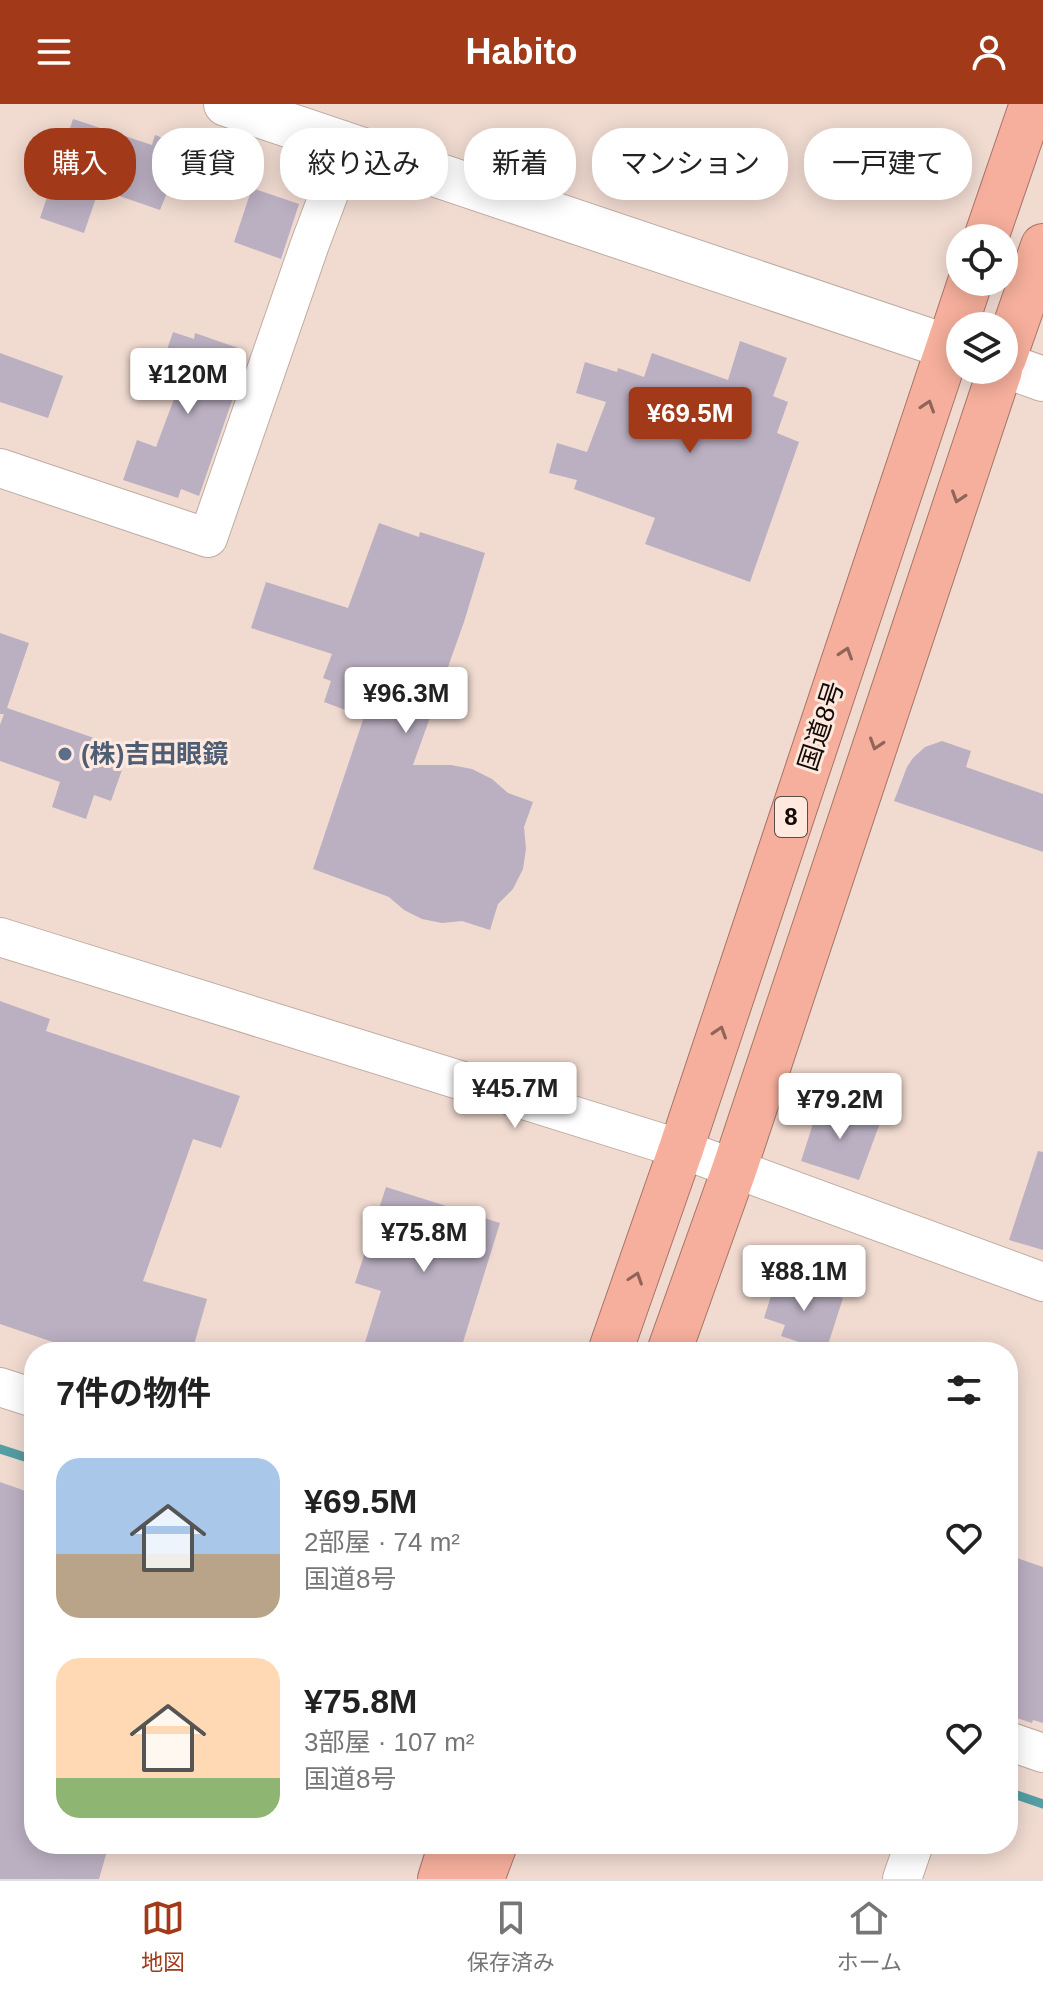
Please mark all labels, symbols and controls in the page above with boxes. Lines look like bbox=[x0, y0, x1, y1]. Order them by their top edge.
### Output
icon: menu bbox=[32, 30, 76, 74]
icon: person bbox=[967, 30, 1011, 74]
text: Habito bbox=[466, 31, 578, 72]
chip: 購入 bbox=[24, 128, 136, 200]
chip: 賃貸 bbox=[152, 128, 264, 200]
chip: 絞り込み bbox=[280, 128, 448, 200]
chip: 新着 bbox=[464, 128, 576, 200]
chip: マンション bbox=[592, 128, 788, 200]
chip: 一戸建て bbox=[804, 128, 972, 200]
map controls bbox=[946, 224, 1018, 384]
button: locate bbox=[946, 224, 1018, 296]
button: layers bbox=[946, 312, 1018, 384]
pin: ¥120M bbox=[132, 348, 244, 416]
text: ¥120M bbox=[148, 359, 228, 389]
pin: ¥69.5M bbox=[625, 387, 755, 455]
text: ¥69.5M bbox=[647, 398, 733, 428]
one-way arrow bbox=[919, 400, 935, 413]
one-way arrow bbox=[951, 489, 967, 503]
one-way arrow bbox=[837, 646, 853, 660]
pin: ¥96.3M bbox=[341, 667, 471, 735]
street label: 国道8号 bbox=[792, 677, 850, 775]
text: ¥96.3M bbox=[363, 678, 449, 708]
one-way arrow bbox=[869, 736, 885, 750]
place label: (株)吉田眼鏡 bbox=[81, 739, 228, 769]
marker: (株)吉田眼鏡 bbox=[56, 745, 74, 763]
road number: 8 bbox=[775, 797, 807, 837]
one-way arrow bbox=[710, 1026, 726, 1040]
pin: ¥45.7M bbox=[450, 1062, 580, 1130]
text: ¥45.7M bbox=[472, 1073, 558, 1103]
pin: ¥79.2M bbox=[775, 1073, 905, 1141]
text: ¥79.2M bbox=[797, 1084, 883, 1114]
pin: ¥75.8M bbox=[359, 1206, 489, 1274]
text: ¥75.8M bbox=[381, 1217, 467, 1247]
pin: ¥88.1M bbox=[739, 1245, 869, 1313]
text: ¥88.1M bbox=[761, 1256, 847, 1286]
one-way arrow bbox=[626, 1272, 643, 1286]
icon: filters bbox=[942, 1368, 986, 1412]
text: 7件の物件 bbox=[56, 1374, 211, 1412]
text: ¥69.5M bbox=[304, 1482, 417, 1520]
icon: home bbox=[120, 1490, 216, 1586]
icon: heart bbox=[942, 1516, 986, 1560]
text: 2部屋 · 74 m² bbox=[304, 1527, 460, 1557]
text: 国道8号 bbox=[304, 1564, 396, 1594]
text: ¥75.8M bbox=[304, 1682, 417, 1720]
icon: home bbox=[120, 1690, 216, 1786]
icon: heart bbox=[942, 1716, 986, 1760]
text: 3部屋 · 107 m² bbox=[304, 1727, 475, 1757]
text: 国道8号 bbox=[304, 1764, 396, 1794]
tab: 地図 bbox=[141, 1896, 185, 1976]
tab: 保存済み bbox=[467, 1896, 555, 1976]
tab: ホーム bbox=[837, 1896, 902, 1976]

